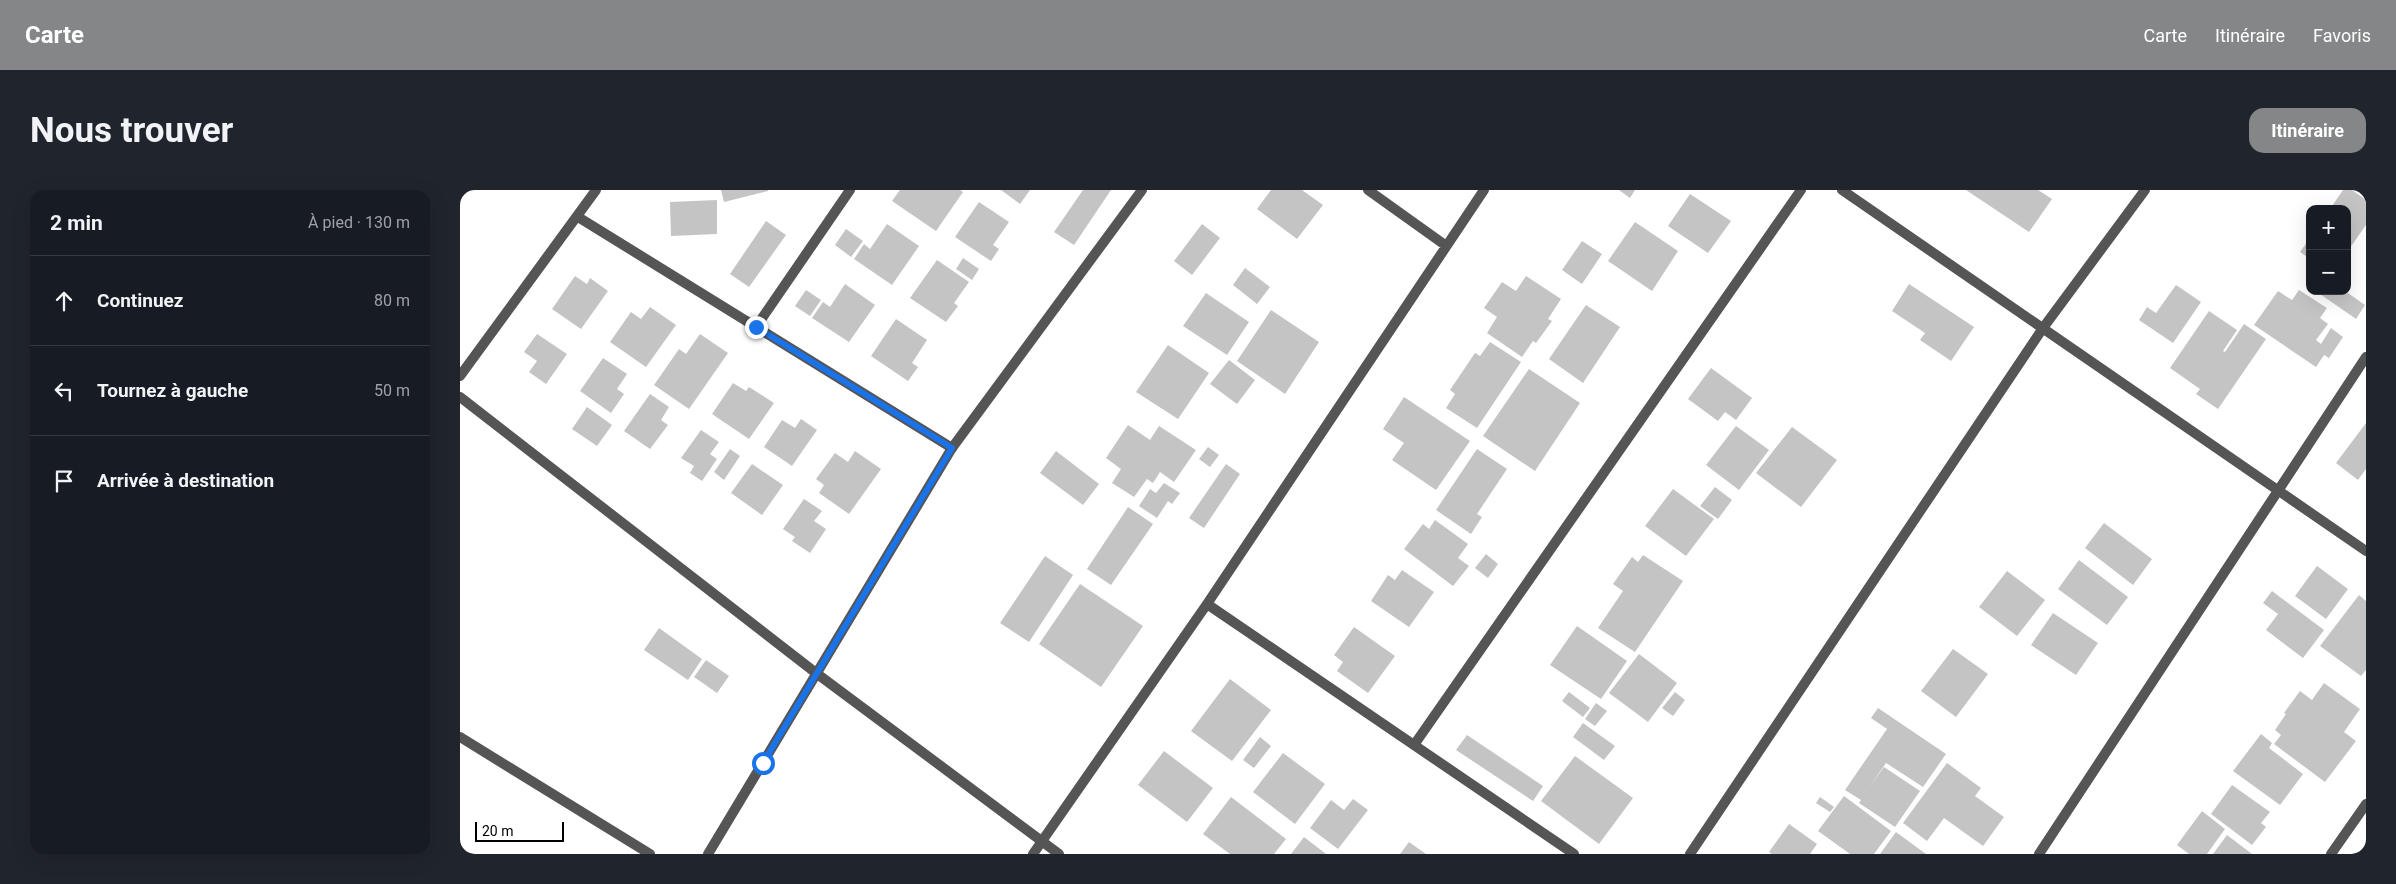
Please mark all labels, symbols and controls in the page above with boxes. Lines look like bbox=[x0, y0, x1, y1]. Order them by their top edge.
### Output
text: Carte bbox=[25, 21, 84, 49]
text: Carte bbox=[2144, 25, 2187, 46]
text: Itinéraire bbox=[2215, 25, 2285, 46]
text: Favoris bbox=[2313, 25, 2371, 46]
button: Itinéraire bbox=[2249, 108, 2366, 153]
text: Nous trouver bbox=[30, 110, 233, 151]
map controls bbox=[2306, 205, 2351, 295]
button: + bbox=[2306, 205, 2351, 250]
text: 2 min bbox=[50, 211, 103, 235]
text: À pied · 130 m bbox=[308, 213, 410, 232]
button: − bbox=[2306, 250, 2351, 295]
icon: ahead bbox=[50, 287, 78, 315]
text: Continuez bbox=[97, 289, 183, 312]
text: 80 m bbox=[374, 291, 410, 310]
route end bbox=[745, 316, 768, 339]
icon: left bbox=[50, 377, 78, 405]
text: Tournez à gauche bbox=[97, 379, 248, 402]
text: 50 m bbox=[374, 381, 410, 400]
icon: arrive bbox=[50, 467, 78, 495]
text: Arrivée à destination bbox=[97, 469, 274, 492]
route start bbox=[752, 752, 775, 775]
scale bar bbox=[475, 819, 564, 842]
text: 20 m bbox=[482, 823, 514, 839]

